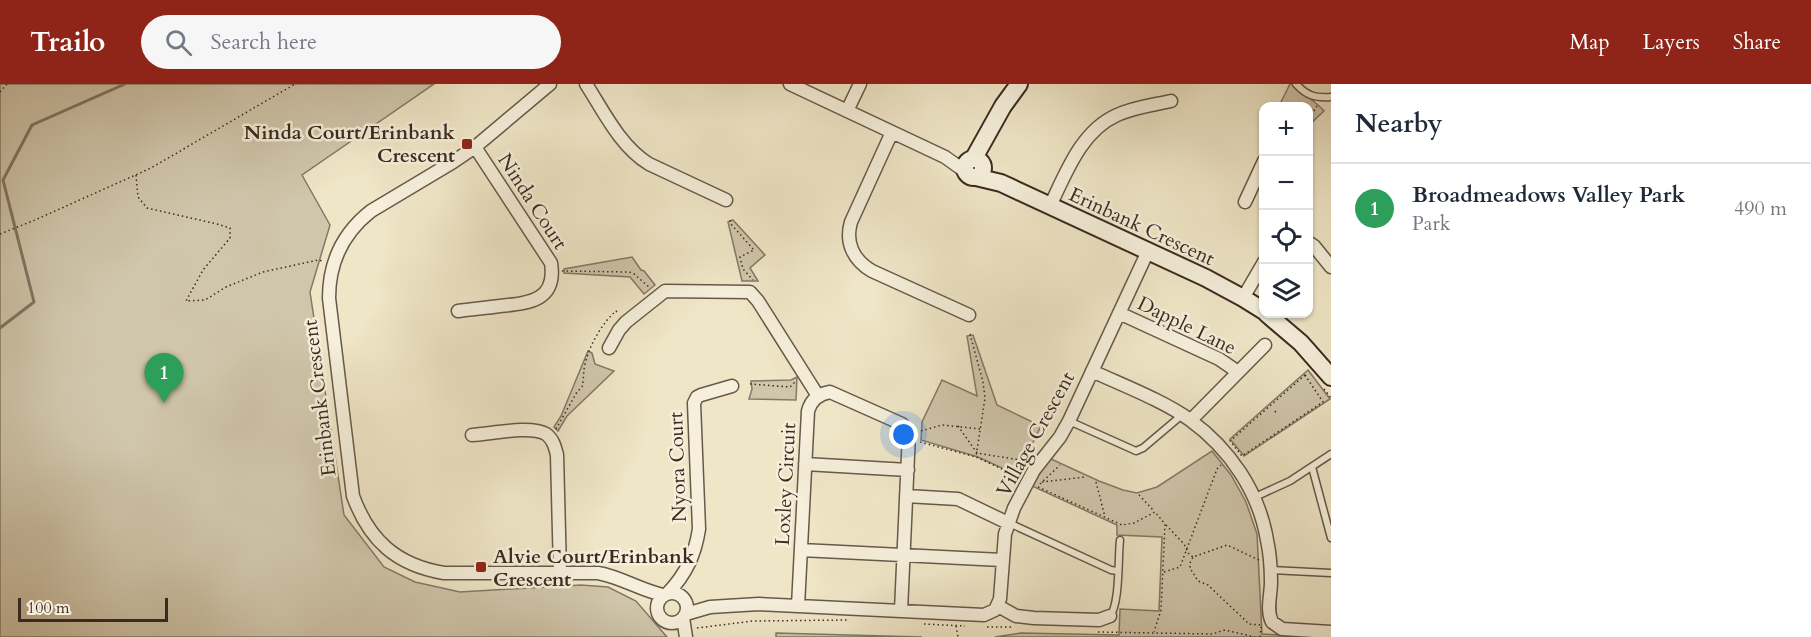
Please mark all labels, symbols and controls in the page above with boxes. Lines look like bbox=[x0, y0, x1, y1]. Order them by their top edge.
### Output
search box bbox=[141, 15, 561, 69]
text: Trailo bbox=[30, 23, 105, 61]
icon: search bbox=[162, 26, 195, 59]
text: Search here bbox=[210, 27, 317, 57]
text: Map bbox=[1570, 28, 1610, 57]
text: Layers bbox=[1643, 28, 1700, 57]
text: Share bbox=[1733, 28, 1781, 57]
map controls bbox=[1259, 102, 1313, 318]
button: + bbox=[1259, 102, 1313, 156]
text: Nearby bbox=[1355, 106, 1443, 141]
place label: Ninda Court/Erinbank Crescent bbox=[244, 119, 456, 169]
marker: Ninda Court/Erinbank Crescent bbox=[460, 137, 474, 151]
street label: Ninda Court bbox=[491, 148, 574, 255]
button: − bbox=[1259, 156, 1313, 210]
text: Broadmeadows Valley Park bbox=[1412, 180, 1685, 210]
street label: Erinbank Crescent bbox=[1065, 181, 1220, 272]
text: 1 bbox=[1369, 195, 1380, 222]
text: 490 m bbox=[1734, 195, 1787, 222]
button: locate bbox=[1259, 210, 1313, 264]
text: Park bbox=[1412, 210, 1450, 237]
button: layers bbox=[1259, 264, 1313, 318]
street label: Dapple Lane bbox=[1133, 290, 1241, 361]
street label: Erinbank Crescent bbox=[296, 317, 343, 478]
pin: 1 bbox=[144, 354, 184, 403]
street label: Village Crescent bbox=[990, 366, 1081, 502]
street label: Nyora Court bbox=[662, 411, 693, 523]
your location bbox=[889, 420, 918, 449]
street label: Loxley Circuit bbox=[769, 421, 802, 546]
place label: Alvie Court/Erinbank Crescent bbox=[493, 543, 695, 593]
marker: Alvie Court/Erinbank Crescent bbox=[474, 560, 488, 574]
scale bar bbox=[18, 595, 168, 622]
text: 100 m bbox=[27, 597, 69, 619]

